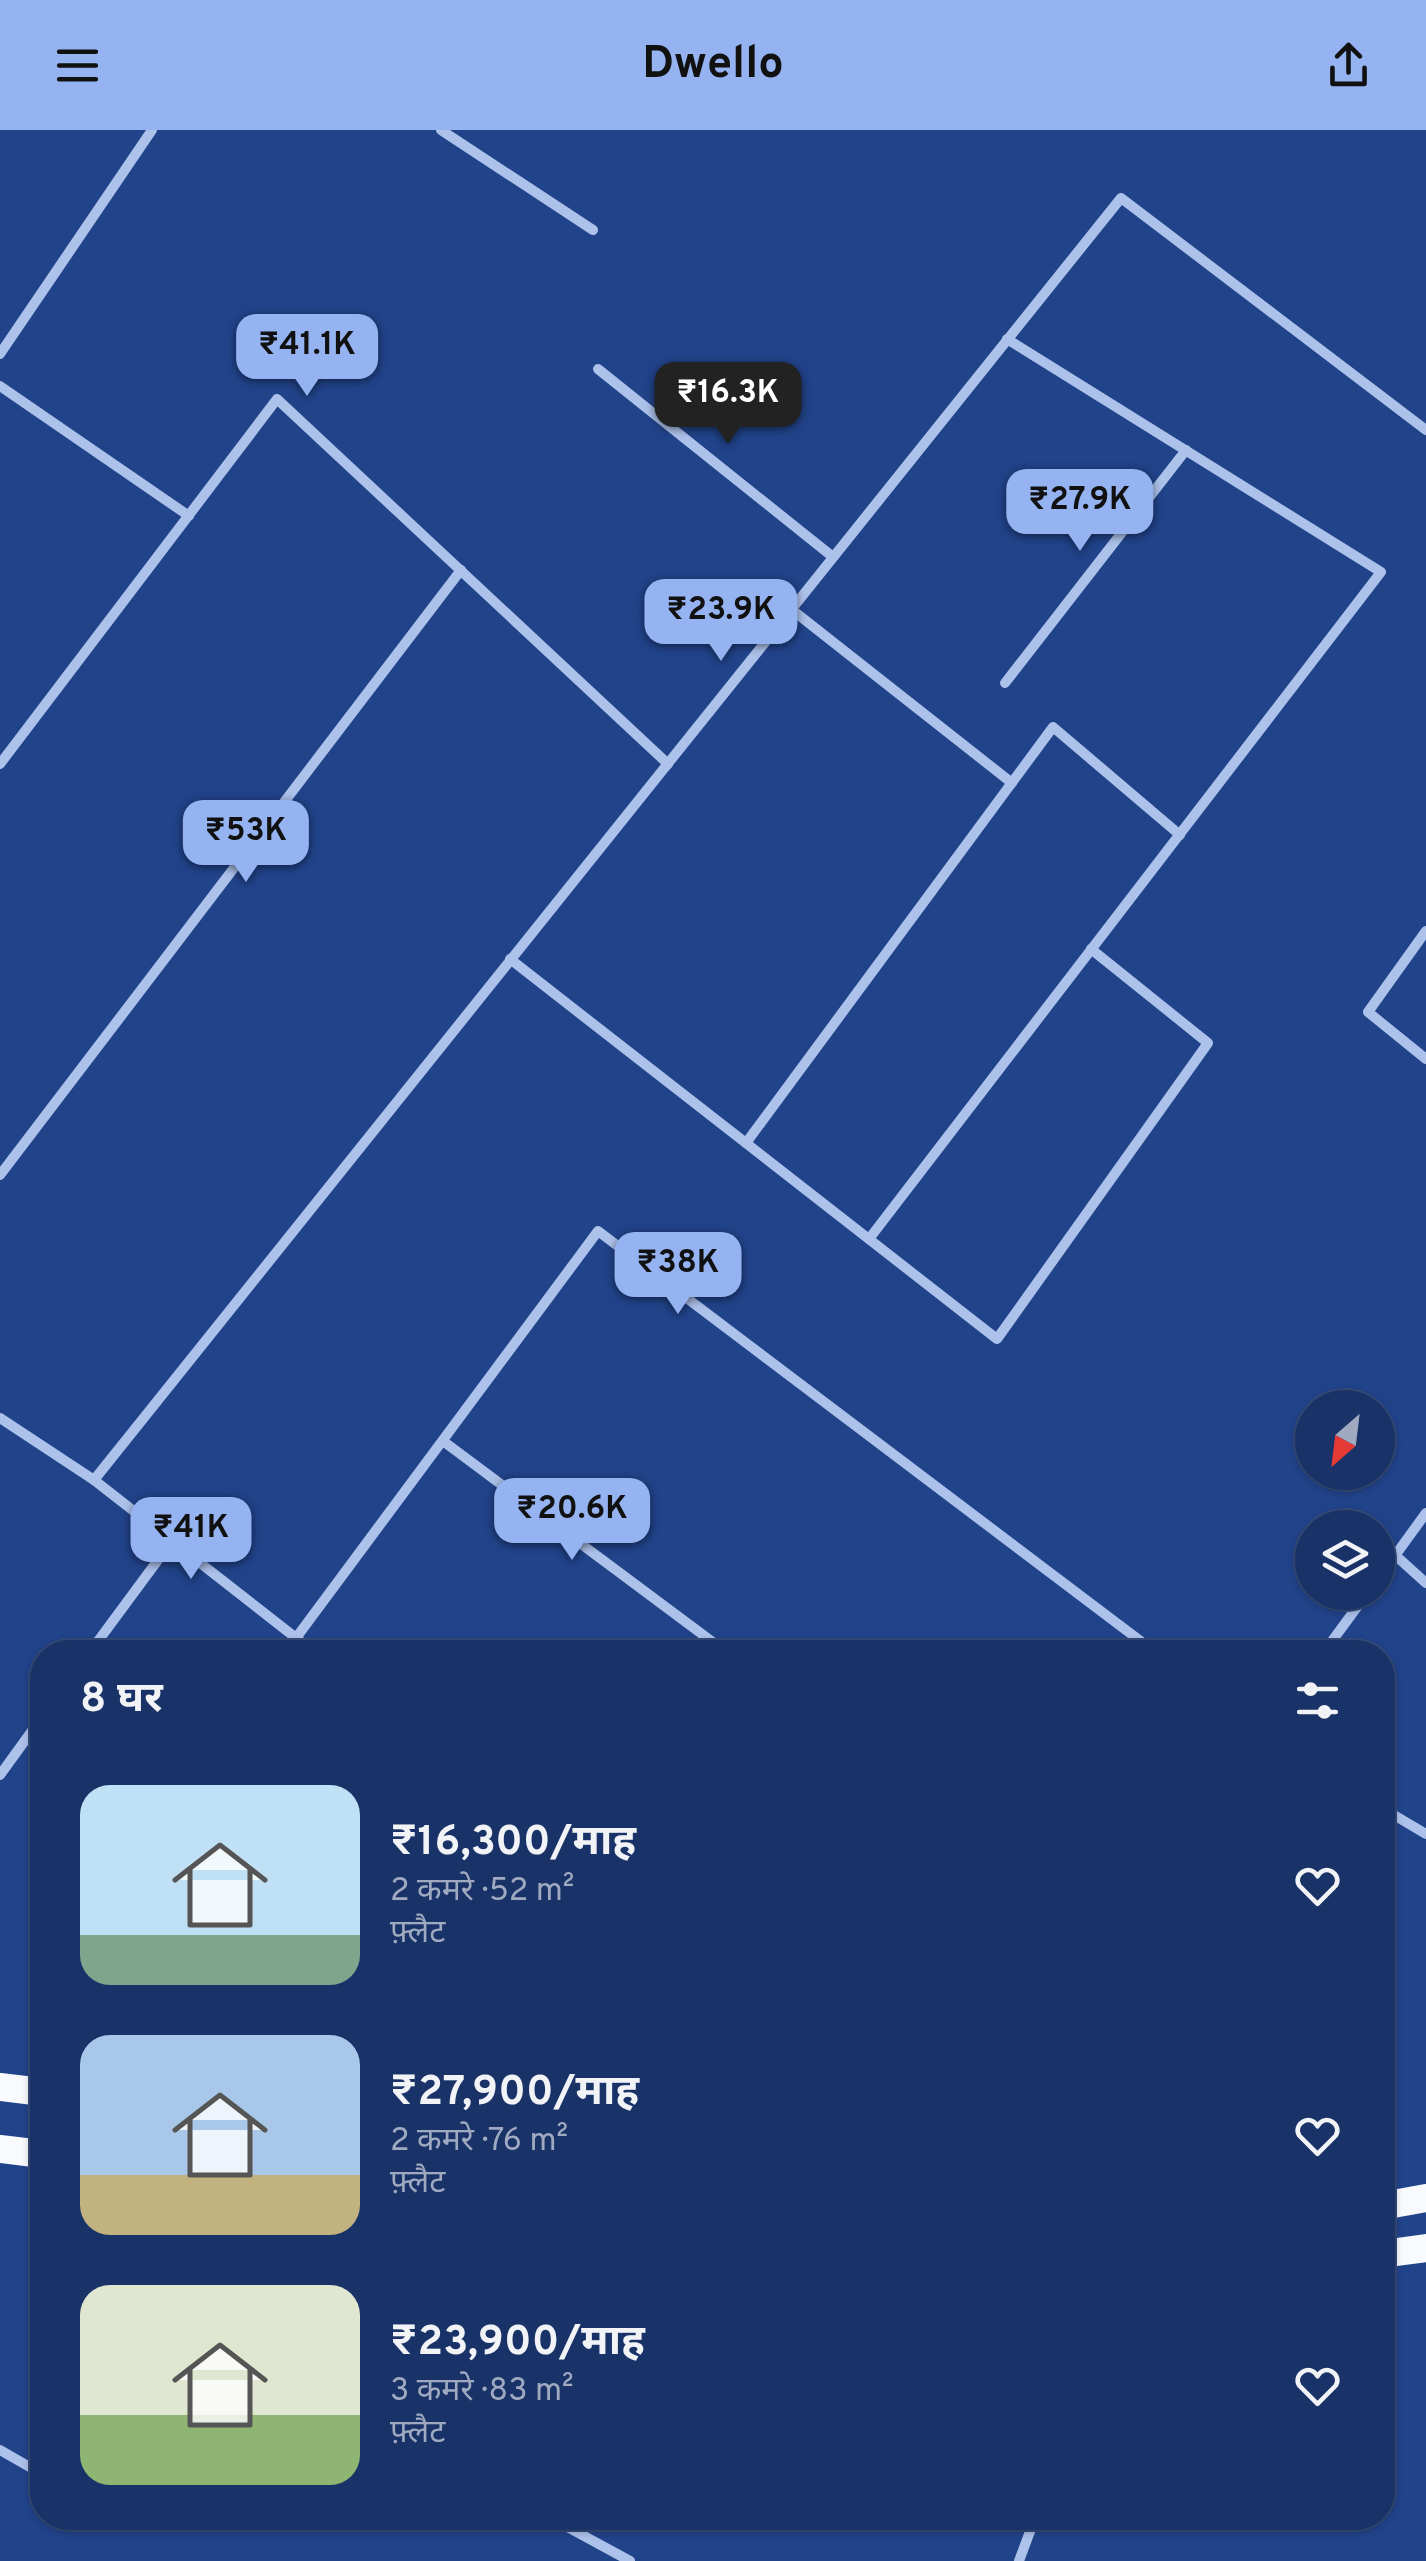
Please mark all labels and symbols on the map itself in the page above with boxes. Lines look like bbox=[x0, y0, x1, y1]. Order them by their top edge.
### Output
pin: ₹41.1K bbox=[226, 314, 388, 399]
pin: ₹16.3K bbox=[647, 362, 809, 447]
pin: ₹27.9K bbox=[999, 469, 1161, 554]
pin: ₹23.9K bbox=[640, 579, 802, 664]
pin: ₹53K bbox=[187, 800, 305, 885]
pin: ₹38K bbox=[619, 1232, 737, 1317]
north arrow bbox=[1295, 1390, 1395, 1490]
pin: ₹20.6K bbox=[491, 1478, 653, 1563]
pin: ₹41K bbox=[132, 1497, 250, 1582]

